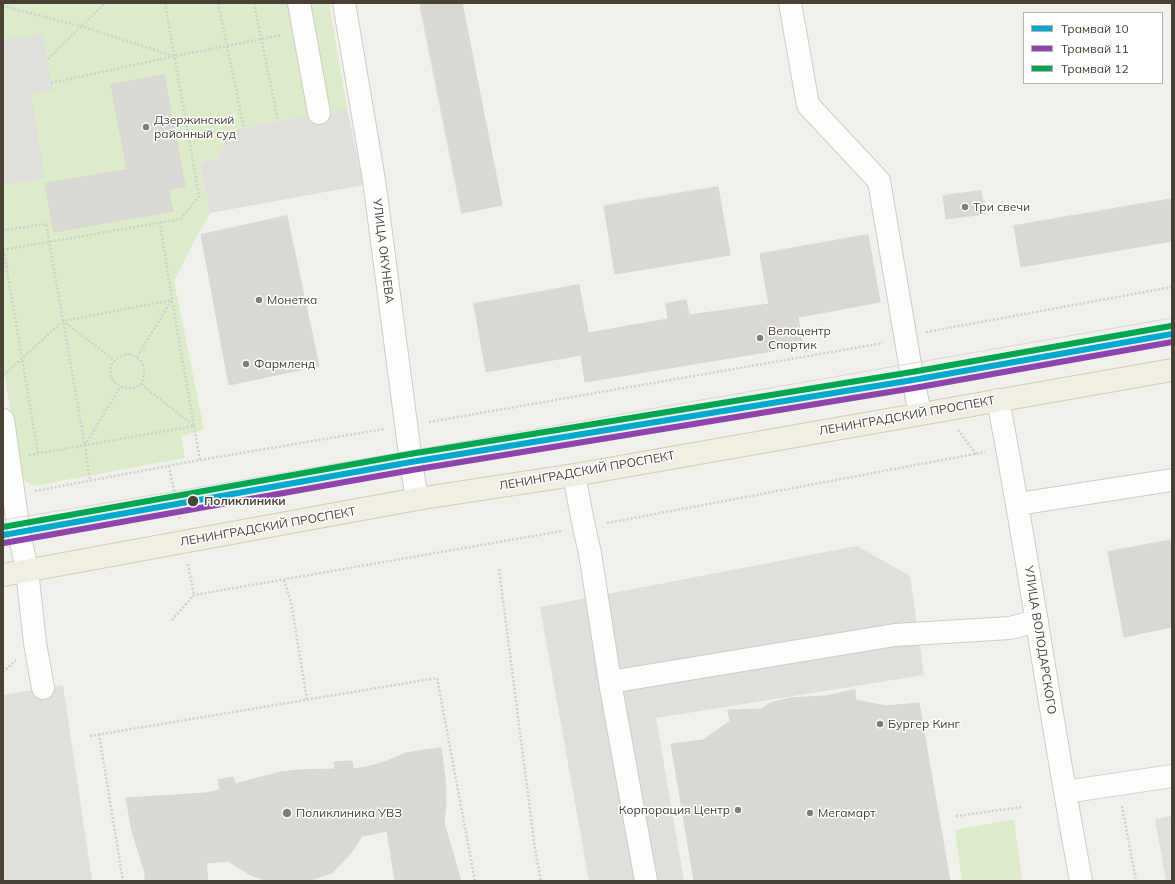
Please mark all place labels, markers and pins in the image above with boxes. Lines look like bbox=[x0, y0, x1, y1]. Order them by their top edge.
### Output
place label: Дзержинский районный суд bbox=[154, 113, 236, 141]
marker: Дзержинский районный суд bbox=[141, 122, 151, 132]
place label: Три свечи bbox=[973, 200, 1030, 214]
marker: Три свечи bbox=[960, 202, 970, 212]
place label: Монетка bbox=[267, 293, 317, 307]
marker: Монетка bbox=[254, 295, 264, 305]
place label: Велоцентр Спортик bbox=[768, 324, 831, 352]
marker: Велоцентр Спортик bbox=[755, 333, 765, 343]
place label: Фармленд bbox=[254, 357, 315, 371]
marker: Фармленд bbox=[241, 359, 251, 369]
marker: Поликлиники bbox=[186, 494, 200, 508]
place label: Поликлиники bbox=[204, 494, 286, 508]
place label: Бургер Кинг bbox=[888, 717, 960, 731]
marker: Бургер Кинг bbox=[875, 719, 885, 729]
place label: Корпорация Центр bbox=[619, 803, 730, 817]
marker: Корпорация Центр bbox=[733, 805, 743, 815]
place label: Поликлиника УВЗ bbox=[296, 806, 402, 820]
place label: Мегамарт bbox=[818, 806, 876, 820]
marker: Поликлиника УВЗ bbox=[281, 807, 293, 819]
marker: Мегамарт bbox=[805, 808, 815, 818]

